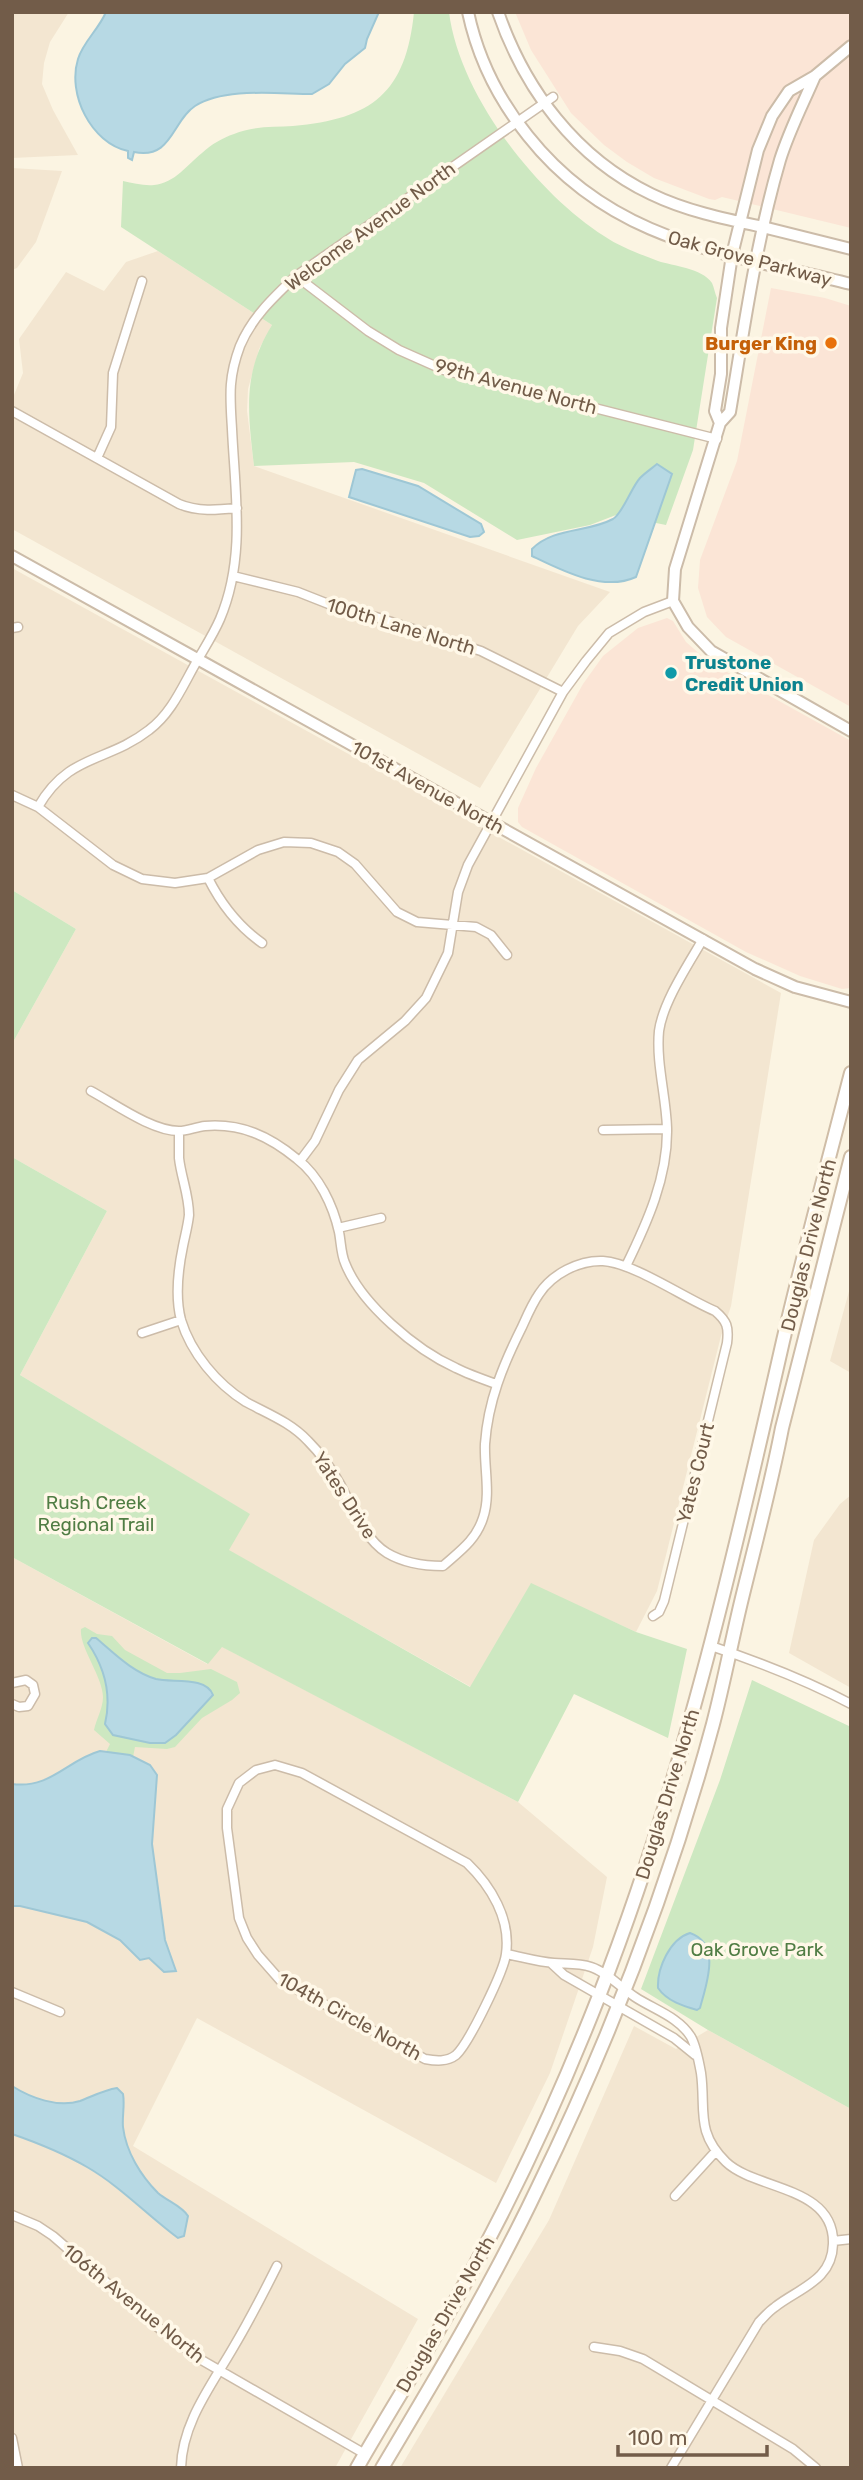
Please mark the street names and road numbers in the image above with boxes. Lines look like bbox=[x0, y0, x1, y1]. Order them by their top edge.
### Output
street label: Welcome Avenue North bbox=[281, 157, 460, 296]
street label: Oak Grove Parkway bbox=[665, 226, 834, 291]
street label: 99th Avenue North bbox=[432, 354, 600, 419]
street label: 100th Lane North bbox=[324, 593, 478, 660]
street label: 101st Avenue North bbox=[347, 736, 508, 839]
street label: Douglas Drive North bbox=[776, 1156, 841, 1334]
street label: Yates Court bbox=[672, 1420, 719, 1526]
street label: Yates Drive bbox=[308, 1448, 381, 1543]
street label: Douglas Drive North bbox=[631, 1706, 704, 1882]
street label: 104th Circle North bbox=[274, 1967, 426, 2065]
street label: Douglas Drive North bbox=[391, 2232, 500, 2397]
street label: 106th Avenue North bbox=[58, 2239, 209, 2368]

